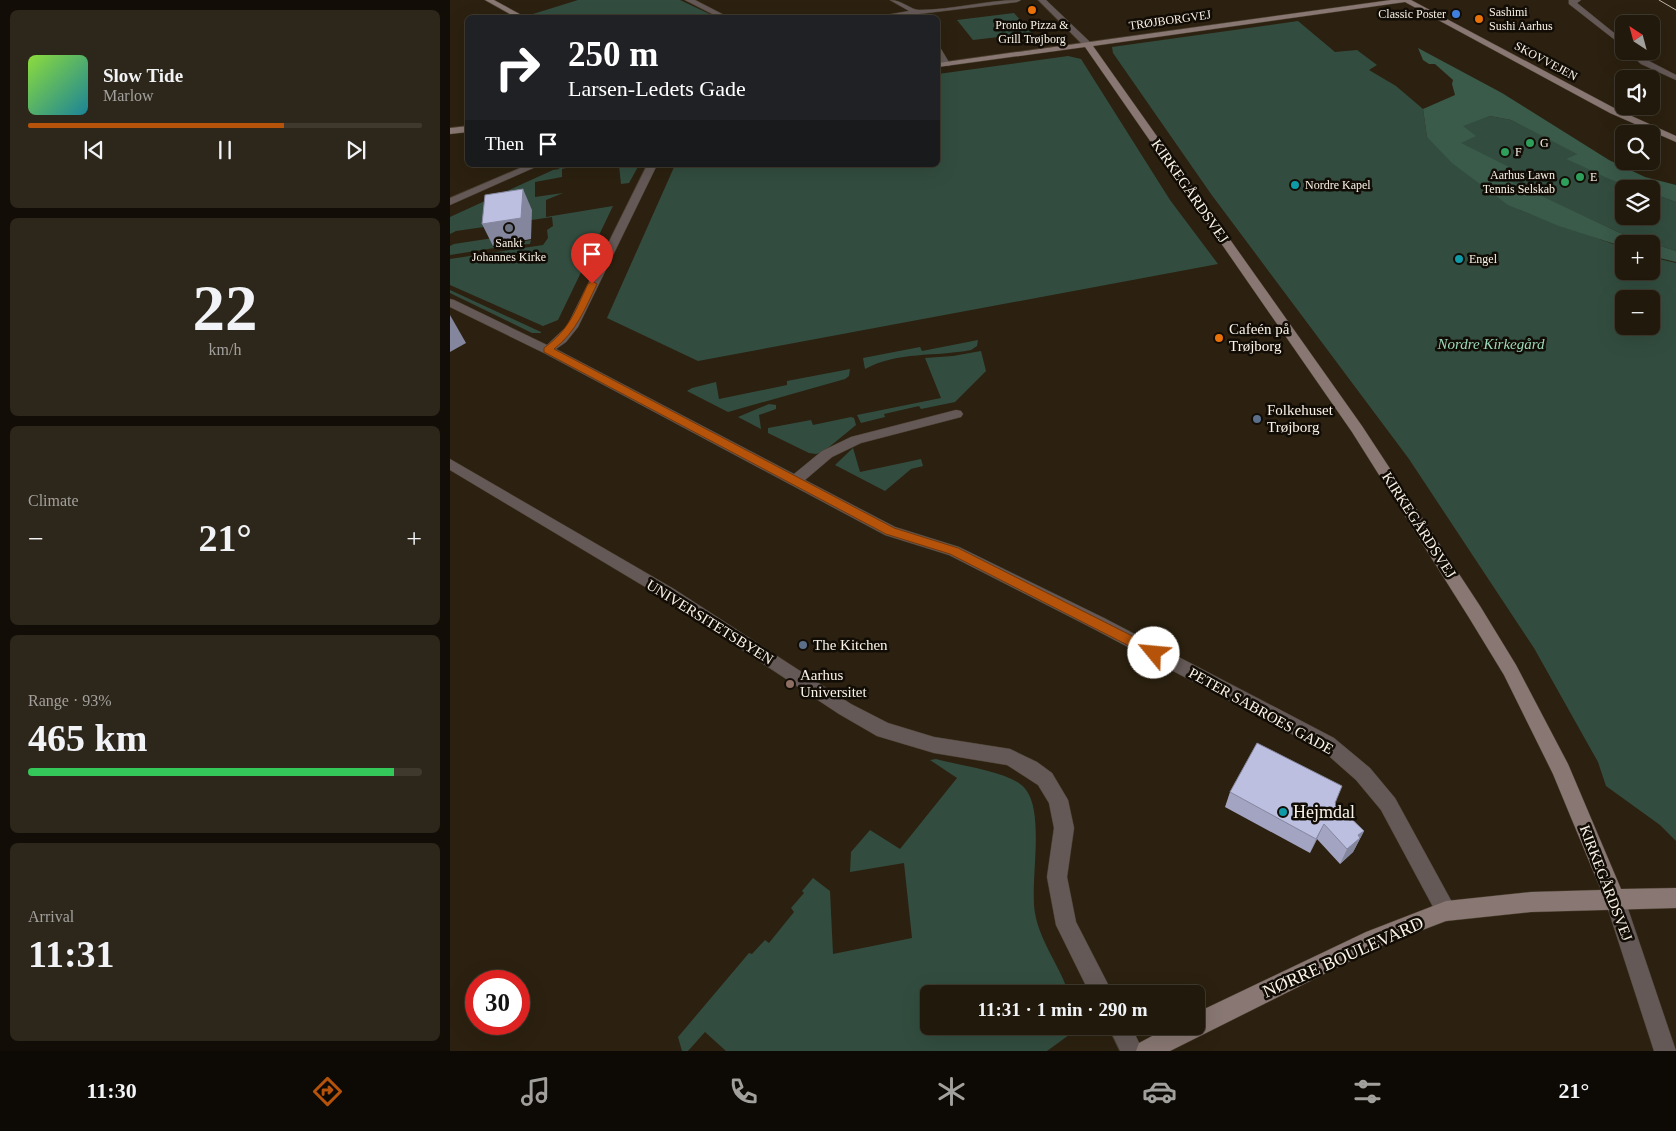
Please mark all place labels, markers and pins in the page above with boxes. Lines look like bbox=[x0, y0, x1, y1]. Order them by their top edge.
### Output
marker: Pronto Pizza & Grill Trøjborg bbox=[1026, 4, 1038, 16]
place label: Sashimi Sushi Aarhus bbox=[1489, 5, 1553, 33]
place label: Classic Poster bbox=[1378, 7, 1446, 21]
marker: Classic Poster bbox=[1450, 8, 1462, 20]
marker: Sashimi Sushi Aarhus bbox=[1473, 13, 1485, 25]
place label: Pronto Pizza & Grill Trøjborg bbox=[995, 18, 1069, 46]
place label: G bbox=[1540, 136, 1549, 150]
marker: G bbox=[1524, 137, 1536, 149]
place label: F bbox=[1515, 145, 1522, 159]
marker: F bbox=[1499, 146, 1511, 158]
place label: Aarhus Lawn Tennis Selskab bbox=[1483, 168, 1555, 196]
place label: E bbox=[1590, 170, 1597, 184]
marker: E bbox=[1574, 171, 1586, 183]
marker: Aarhus Lawn Tennis Selskab bbox=[1559, 176, 1571, 188]
place label: Nordre Kapel bbox=[1305, 178, 1371, 192]
marker: Nordre Kapel bbox=[1289, 179, 1301, 191]
marker: Sankt Johannes Kirke bbox=[503, 222, 515, 234]
pin bbox=[571, 233, 613, 284]
place label: Sankt Johannes Kirke bbox=[472, 236, 546, 264]
place label: Engel bbox=[1469, 252, 1498, 266]
marker: Engel bbox=[1453, 253, 1465, 265]
place label: Cafeén på Trøjborg bbox=[1229, 321, 1290, 354]
marker: Cafeén på Trøjborg bbox=[1213, 332, 1225, 344]
place label: Folkehuset Trøjborg bbox=[1267, 402, 1334, 435]
marker: Folkehuset Trøjborg bbox=[1251, 413, 1263, 425]
place label: The Kitchen bbox=[813, 637, 888, 653]
marker: The Kitchen bbox=[797, 639, 809, 651]
place label: Aarhus Universitet bbox=[800, 667, 867, 700]
marker: Aarhus Universitet bbox=[784, 678, 796, 690]
place label: Hejmdal bbox=[1293, 802, 1355, 822]
marker: Hejmdal bbox=[1277, 806, 1289, 818]

